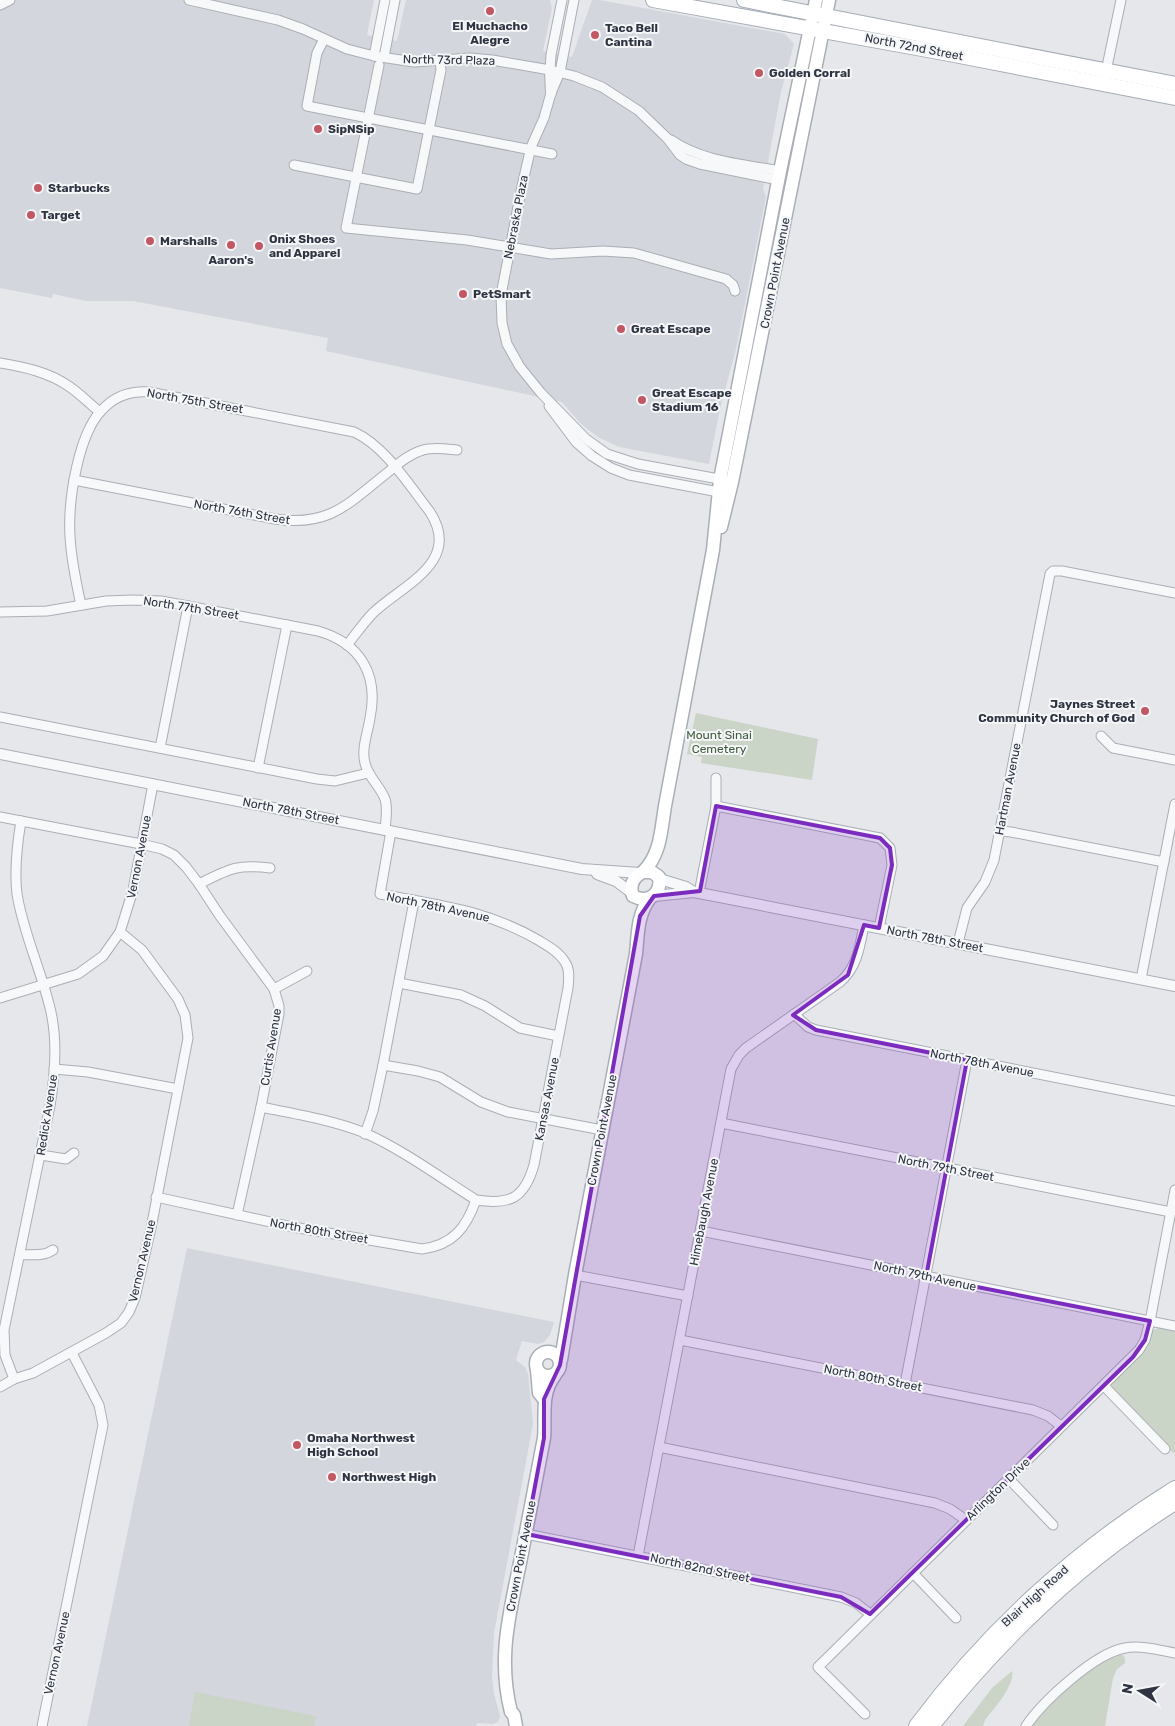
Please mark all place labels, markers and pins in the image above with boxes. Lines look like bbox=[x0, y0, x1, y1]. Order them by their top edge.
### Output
marker: El Muchacho Alegre bbox=[484, 5, 496, 17]
place label: El Muchacho Alegre bbox=[452, 19, 528, 47]
place label: Taco Bell Cantina bbox=[605, 21, 658, 49]
marker: Taco Bell Cantina bbox=[589, 29, 601, 41]
place label: Golden Corral bbox=[769, 66, 850, 80]
marker: Golden Corral bbox=[753, 67, 765, 79]
place label: SipNSip bbox=[328, 122, 375, 136]
marker: SipNSip bbox=[312, 123, 324, 135]
place label: Starbucks bbox=[48, 181, 110, 195]
marker: Starbucks bbox=[32, 182, 44, 194]
place label: Target bbox=[41, 208, 81, 222]
marker: Target bbox=[25, 209, 37, 221]
place label: Onix Shoes and Apparel bbox=[269, 232, 340, 260]
place label: Marshalls bbox=[160, 234, 218, 248]
marker: Marshalls bbox=[144, 235, 156, 247]
marker: Aaron's bbox=[225, 239, 237, 251]
marker: Onix Shoes and Apparel bbox=[253, 240, 265, 252]
place label: Aaron's bbox=[208, 253, 254, 267]
place label: PetSmart bbox=[473, 287, 531, 301]
marker: PetSmart bbox=[457, 288, 469, 300]
place label: Great Escape bbox=[631, 322, 711, 336]
marker: Great Escape bbox=[615, 323, 627, 335]
place label: Great Escape Stadium 16 bbox=[652, 386, 732, 414]
marker: Great Escape Stadium 16 bbox=[636, 394, 648, 406]
place label: Jaynes Street Community Church of God bbox=[978, 697, 1135, 725]
marker: Jaynes Street Community Church of God bbox=[1139, 705, 1151, 717]
place label: Omaha Northwest High School bbox=[307, 1431, 415, 1459]
marker: Omaha Northwest High School bbox=[291, 1439, 303, 1451]
place label: Northwest High bbox=[342, 1470, 436, 1484]
marker: Northwest High bbox=[326, 1471, 338, 1483]

